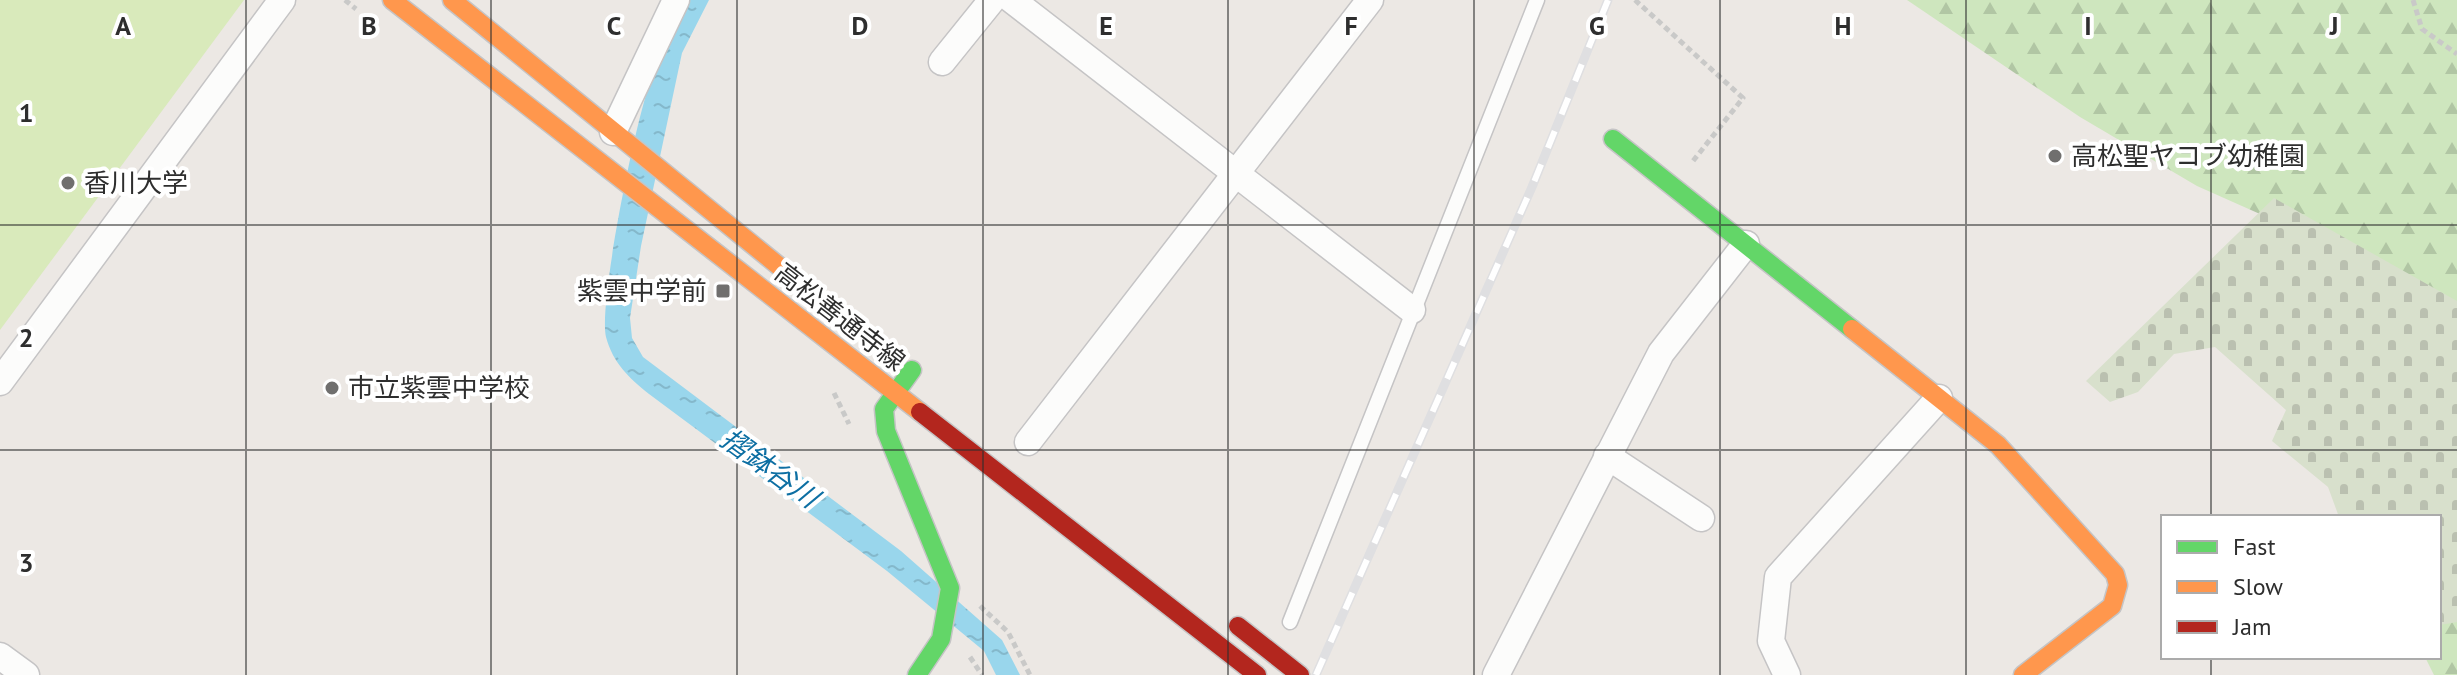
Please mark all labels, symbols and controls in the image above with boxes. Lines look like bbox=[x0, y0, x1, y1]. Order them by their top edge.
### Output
text: A bbox=[115, 9, 131, 42]
text: B bbox=[361, 9, 377, 42]
text: C bbox=[607, 9, 621, 42]
text: D bbox=[852, 9, 868, 42]
text: E bbox=[1099, 9, 1113, 42]
text: F bbox=[1344, 9, 1358, 42]
text: G bbox=[1589, 9, 1605, 42]
text: H bbox=[1835, 9, 1851, 42]
text: I bbox=[2084, 9, 2092, 42]
text: J bbox=[2329, 9, 2338, 42]
text: 1 bbox=[19, 96, 33, 129]
place label: 高松聖ヤコブ幼稚園 bbox=[2071, 139, 2305, 172]
marker: 高松聖ヤコブ幼稚園 bbox=[2046, 147, 2064, 165]
place label: 香川大学 bbox=[84, 166, 188, 199]
marker: 香川大学 bbox=[59, 174, 77, 192]
street label: 高松善通寺線 bbox=[769, 256, 912, 378]
place label: 紫雲中学前 bbox=[577, 274, 707, 307]
marker: 紫雲中学前 bbox=[714, 282, 732, 300]
text: 2 bbox=[19, 321, 33, 354]
place label: 市立紫雲中学校 bbox=[348, 371, 530, 404]
marker: 市立紫雲中学校 bbox=[323, 379, 341, 397]
water label: 摺鉢谷川 bbox=[714, 420, 829, 517]
legend bbox=[2161, 515, 2441, 659]
text: Fast bbox=[2233, 531, 2276, 562]
text: 3 bbox=[19, 546, 33, 579]
text: Slow bbox=[2233, 571, 2283, 602]
text: Jam bbox=[2232, 611, 2271, 642]

